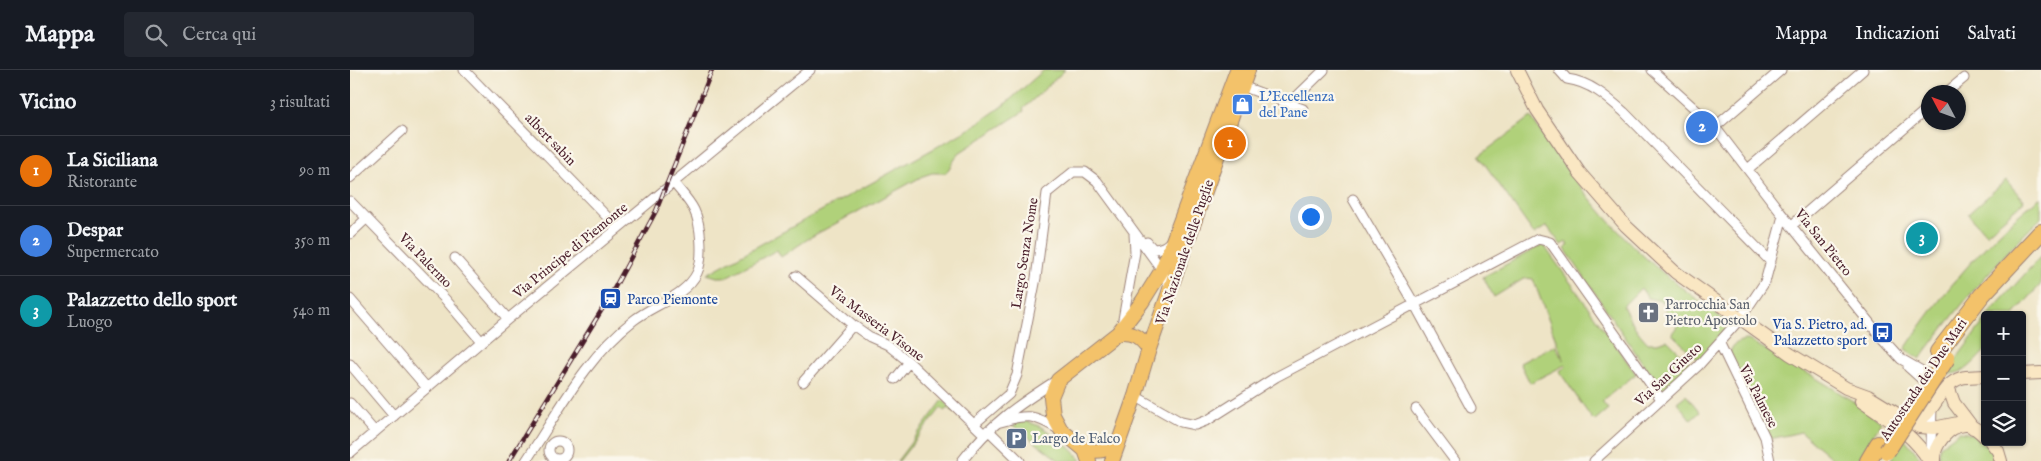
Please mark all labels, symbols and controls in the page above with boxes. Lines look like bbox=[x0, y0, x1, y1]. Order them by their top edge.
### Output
search box bbox=[124, 12, 474, 57]
text: Mappa bbox=[25, 19, 94, 50]
icon: search bbox=[142, 21, 170, 49]
text: Cerca qui bbox=[182, 23, 256, 47]
text: Mappa bbox=[1775, 23, 1827, 46]
text: Indicazioni bbox=[1855, 23, 1940, 46]
text: Salvati bbox=[1968, 23, 2016, 46]
north arrow bbox=[1921, 85, 1966, 130]
place label: L'Eccellenza del Pane bbox=[1259, 88, 1335, 122]
text: Vicino bbox=[20, 89, 76, 116]
shop icon: L'Eccellenza del Pane bbox=[1231, 92, 1255, 116]
text: 3 risultati bbox=[270, 93, 330, 113]
pin: 2 bbox=[1686, 108, 1718, 146]
street label: albert sabin bbox=[521, 110, 580, 170]
pin: 1 bbox=[1214, 124, 1246, 162]
text: La Siciliana bbox=[67, 149, 158, 173]
text: 1 bbox=[33, 161, 39, 181]
text: 90 m bbox=[299, 161, 330, 181]
text: Ristorante bbox=[67, 173, 137, 193]
street label: Via Nazionale delle Puglie bbox=[1151, 177, 1218, 328]
street label: Largo Senza Nome bbox=[1007, 196, 1043, 310]
street label: Via Principe di Piemonte bbox=[509, 199, 632, 303]
your location bbox=[1298, 204, 1324, 230]
street label: Via San Pietro bbox=[1790, 205, 1856, 280]
text: Despar bbox=[67, 219, 123, 243]
pin: 3 bbox=[1906, 219, 1938, 257]
street label: Via Palermo bbox=[394, 229, 456, 292]
text: 2 bbox=[32, 231, 40, 251]
text: 350 m bbox=[295, 231, 330, 251]
text: Supermercato bbox=[67, 243, 159, 263]
street label: Via Masseria Visone bbox=[824, 281, 928, 366]
station icon: Parco Piemonte bbox=[599, 287, 623, 311]
text: Palazzetto dello sport bbox=[67, 289, 237, 313]
place label: Parco Piemonte bbox=[627, 291, 718, 309]
place label: Parrocchia San Pietro Apostolo bbox=[1665, 296, 1757, 330]
church icon: Parrocchia San Pietro Apostolo bbox=[1637, 300, 1661, 324]
text: 3 bbox=[33, 301, 39, 321]
text: 540 m bbox=[293, 301, 330, 321]
map controls bbox=[1981, 311, 2026, 446]
button: + bbox=[1981, 311, 2026, 356]
text: Luogo bbox=[67, 313, 113, 333]
street label: Autostrada dei Due Mari bbox=[1876, 315, 1971, 445]
place label: Via S. Pietro, ad. Palazzetto sport bbox=[1772, 316, 1867, 350]
bus stop icon: Via S. Pietro, ad. Palazzetto sport bbox=[1871, 320, 1895, 344]
street label: Via San Giusto bbox=[1631, 339, 1706, 411]
button: − bbox=[1981, 356, 2026, 401]
street label: Via Palmese bbox=[1734, 361, 1782, 432]
button: layers bbox=[1981, 401, 2026, 446]
parking icon: Largo de Falco bbox=[1004, 426, 1028, 450]
place label: Largo de Falco bbox=[1032, 430, 1121, 448]

